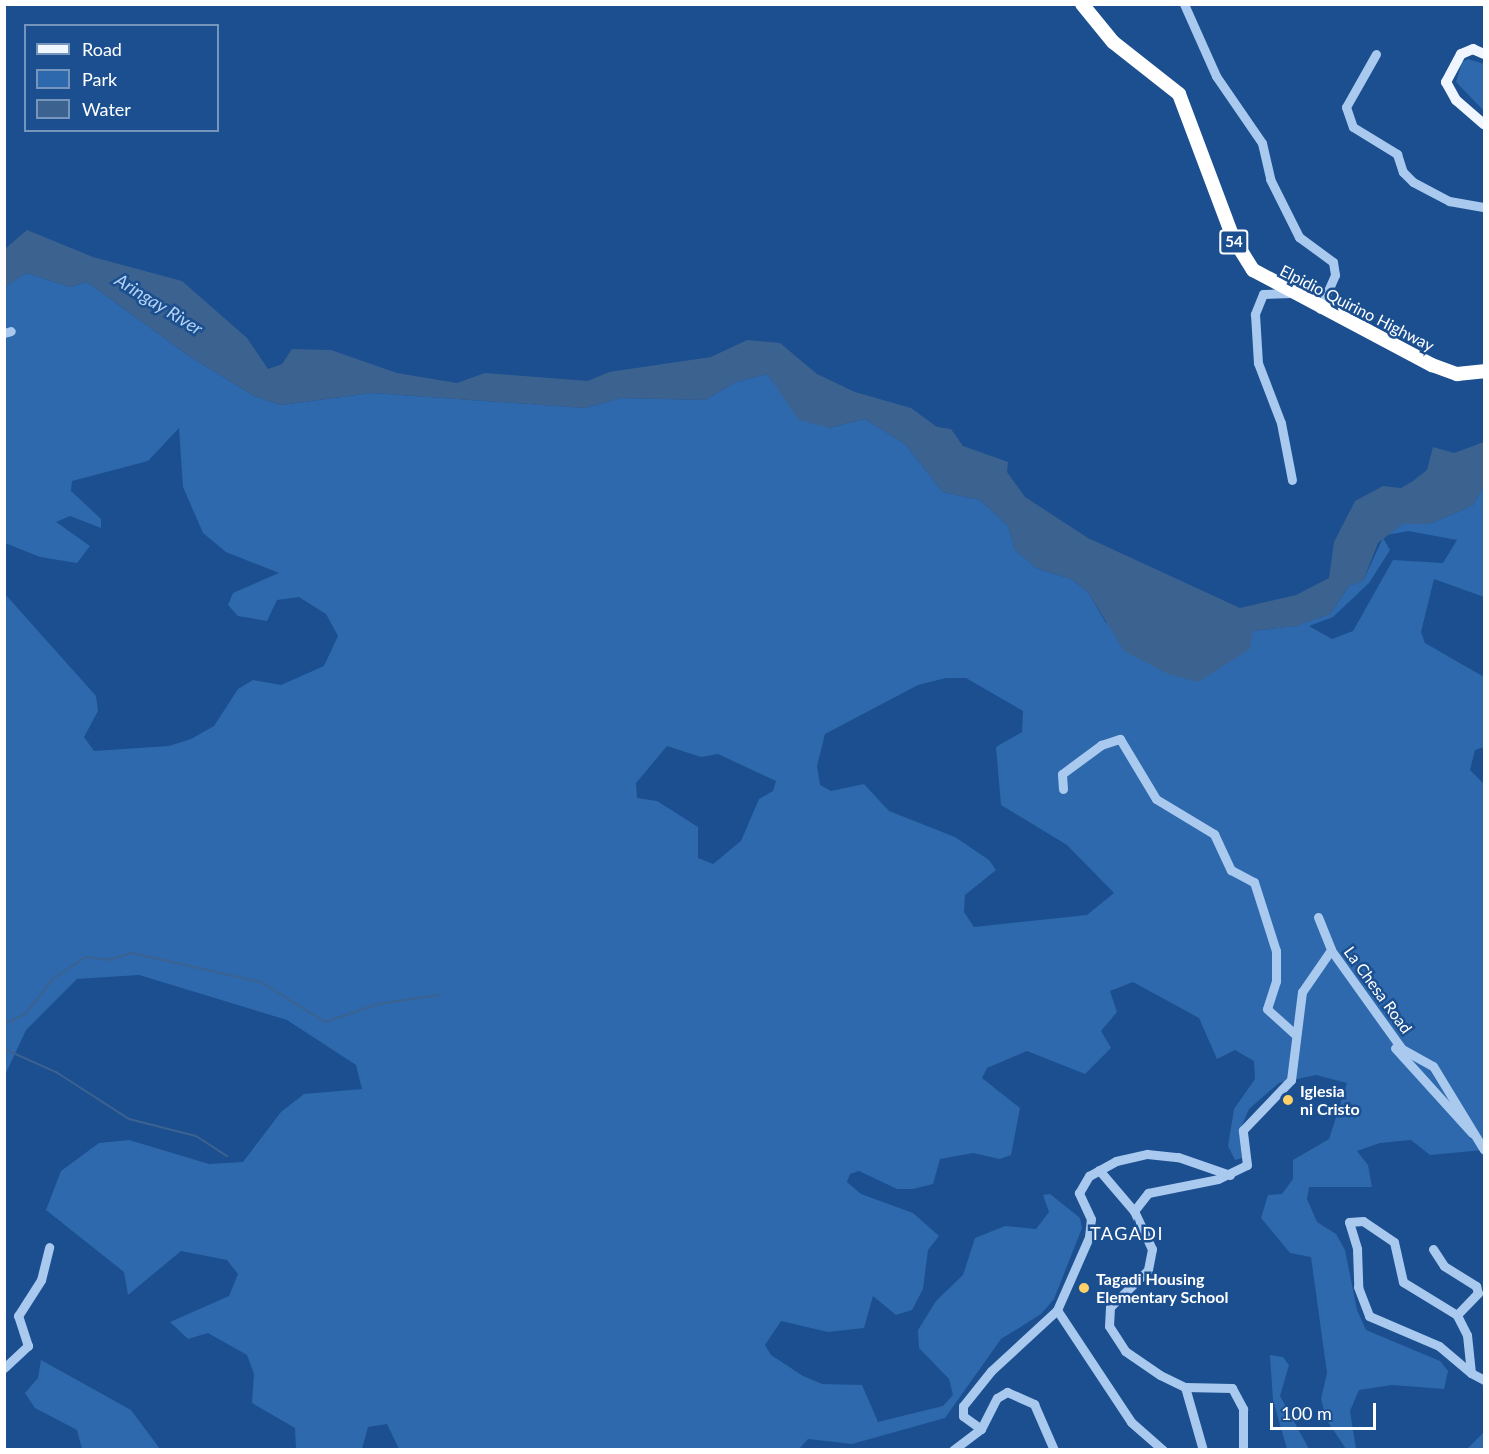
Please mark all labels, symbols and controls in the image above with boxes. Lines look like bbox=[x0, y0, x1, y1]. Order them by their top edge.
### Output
legend bbox=[24, 24, 219, 132]
text: Road bbox=[82, 38, 122, 60]
text: Park bbox=[82, 68, 117, 90]
text: Water bbox=[82, 98, 131, 120]
road number: 54 bbox=[1219, 230, 1249, 254]
street label: Elpidio Quirino Highway bbox=[1277, 261, 1437, 355]
water label: Aringay River bbox=[111, 269, 207, 339]
street label: La Chesa Road bbox=[1340, 943, 1416, 1037]
place label: Iglesia ni Cristo bbox=[1300, 1081, 1360, 1119]
marker: Iglesia ni Cristo bbox=[1281, 1093, 1295, 1107]
district label: TAGADI bbox=[1090, 1222, 1164, 1244]
place label: Tagadi Housing Elementary School bbox=[1096, 1269, 1229, 1307]
marker: Tagadi Housing Elementary School bbox=[1077, 1281, 1091, 1295]
scale bar bbox=[1273, 1391, 1380, 1429]
text: 100 m bbox=[1281, 1402, 1332, 1424]

